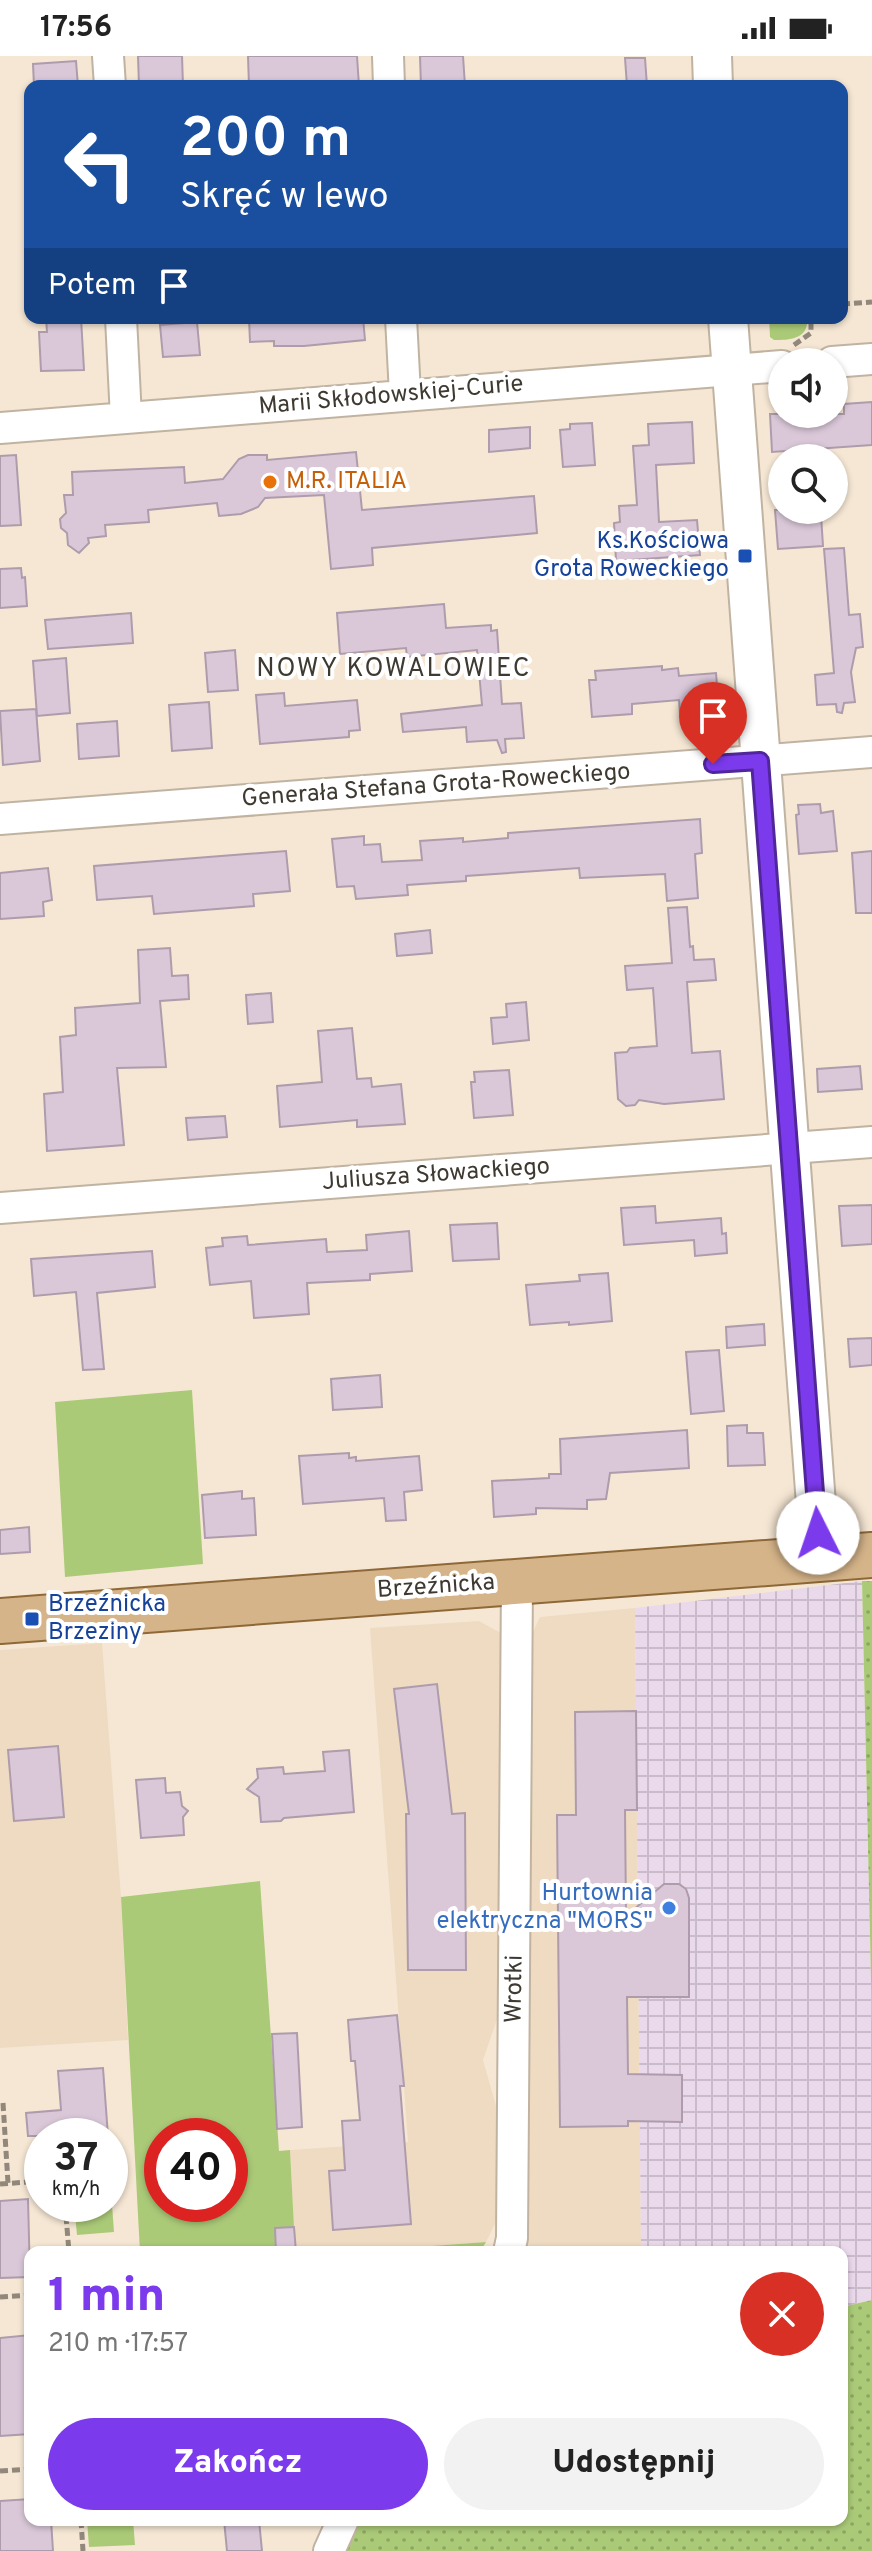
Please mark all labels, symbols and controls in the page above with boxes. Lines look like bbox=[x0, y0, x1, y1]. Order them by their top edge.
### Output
text: 17:56 bbox=[40, 10, 112, 47]
text: 200 m bbox=[180, 106, 351, 176]
icon: left bbox=[48, 112, 152, 216]
text: Skręć w lewo bbox=[180, 175, 389, 221]
icon: arrive bbox=[152, 264, 196, 308]
text: Potem bbox=[48, 268, 136, 305]
map controls bbox=[768, 348, 848, 524]
button: sound bbox=[768, 348, 848, 428]
street label: Marii Skłodowskiej-Curie bbox=[257, 369, 525, 423]
button: search bbox=[768, 444, 848, 524]
place label: M.R. ITALIA bbox=[286, 467, 407, 497]
marker: M.R. ITALIA bbox=[261, 473, 279, 491]
place label: Ks.Kościowa Grota Roweckiego bbox=[534, 527, 729, 585]
marker: Ks.Kościowa Grota Roweckiego bbox=[736, 547, 754, 565]
district label: NOWY KOWALOWIEC bbox=[256, 653, 532, 686]
pin bbox=[679, 682, 747, 764]
icon: arrive bbox=[691, 694, 735, 738]
street label: Generała Stefana Grota-Roweckiego bbox=[241, 757, 631, 815]
street label: Juliusza Słowackiego bbox=[321, 1152, 551, 1198]
position arrow bbox=[776, 1491, 860, 1575]
street label: Brzeźnicka bbox=[376, 1568, 496, 1606]
place label: Brzeźnicka Brzeziny bbox=[48, 1590, 166, 1648]
marker: Brzeźnicka Brzeziny bbox=[23, 1610, 41, 1628]
place label: Hurtownia elektryczna "MORS" bbox=[437, 1879, 653, 1937]
marker: Hurtownia elektryczna "MORS" bbox=[660, 1899, 678, 1917]
street label: Wrotki bbox=[499, 1955, 531, 2023]
speed limit sign: 40 bbox=[144, 2118, 248, 2222]
text: 37 bbox=[54, 2135, 98, 2185]
text: km/h bbox=[52, 2177, 100, 2203]
text: 1 min bbox=[48, 2268, 165, 2328]
button: close bbox=[740, 2272, 824, 2356]
text: 210 m · 17:57 bbox=[48, 2328, 188, 2361]
button: Zakończ bbox=[48, 2418, 428, 2510]
button: Udostępnij bbox=[444, 2418, 824, 2510]

